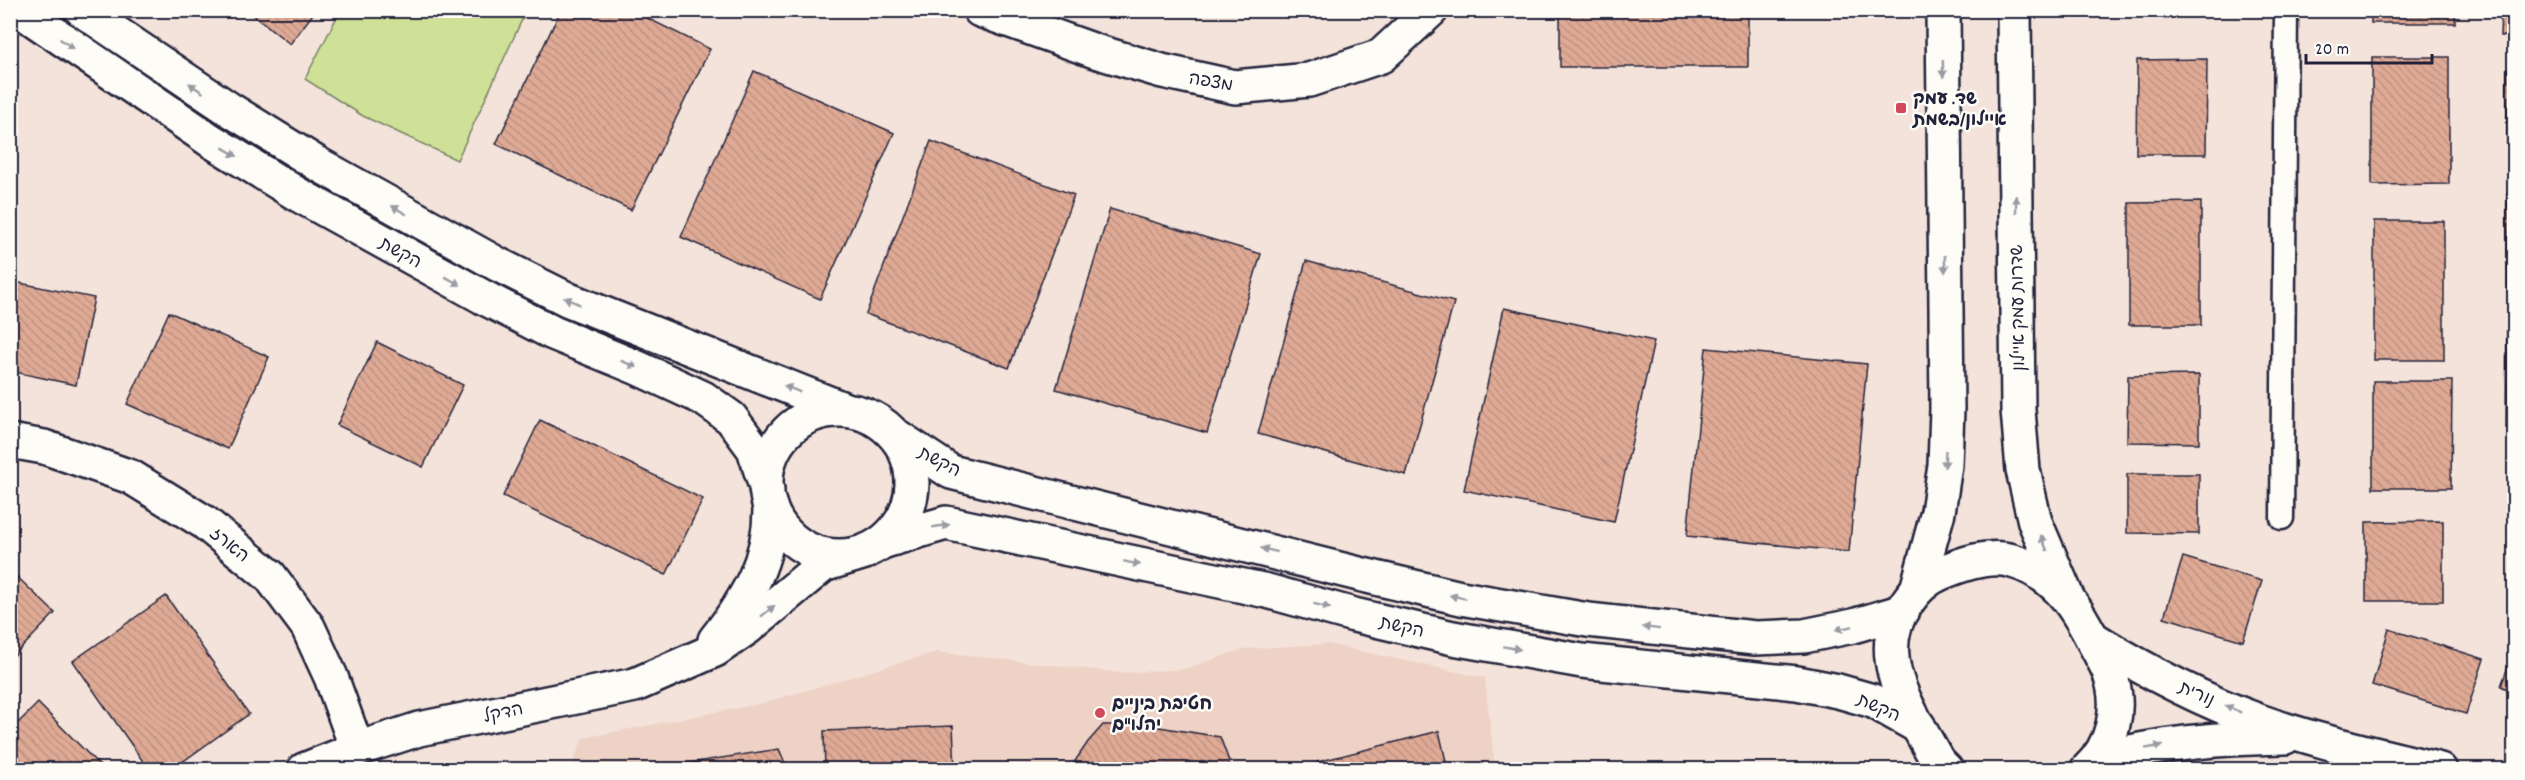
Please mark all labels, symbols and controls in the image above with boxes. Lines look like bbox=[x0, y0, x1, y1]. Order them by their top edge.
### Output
scale bar bbox=[2306, 27, 2432, 65]
text: 20 m bbox=[2315, 38, 2349, 63]
one-way arrow bbox=[59, 39, 75, 50]
one-way arrow bbox=[1938, 59, 1948, 78]
street label: מצפה bbox=[1186, 67, 1235, 100]
one-way arrow bbox=[189, 82, 205, 94]
place label: שד. עמק איילון/בשמת bbox=[1911, 88, 2006, 134]
marker: שד. עמק איילון/בשמת bbox=[1894, 101, 1908, 115]
one-way arrow bbox=[222, 147, 238, 158]
one-way arrow bbox=[2011, 195, 2021, 214]
one-way arrow bbox=[391, 205, 408, 215]
street label: הקשת bbox=[373, 232, 426, 276]
street label: שדרות עמק איילון bbox=[2006, 244, 2033, 372]
one-way arrow bbox=[1940, 254, 1950, 273]
one-way arrow bbox=[445, 276, 462, 286]
one-way arrow bbox=[562, 296, 580, 306]
one-way arrow bbox=[621, 359, 639, 369]
one-way arrow bbox=[782, 384, 800, 394]
street label: הקשת bbox=[912, 441, 965, 485]
one-way arrow bbox=[1940, 449, 1949, 468]
one-way arrow bbox=[932, 521, 951, 530]
street label: הארז bbox=[203, 522, 254, 570]
one-way arrow bbox=[2039, 534, 2048, 552]
one-way arrow bbox=[1260, 545, 1278, 555]
one-way arrow bbox=[1122, 558, 1141, 568]
one-way arrow bbox=[1448, 592, 1467, 601]
one-way arrow bbox=[1313, 602, 1331, 611]
one-way arrow bbox=[760, 605, 775, 618]
street label: הקשת bbox=[1376, 611, 1426, 646]
one-way arrow bbox=[1641, 623, 1660, 633]
one-way arrow bbox=[1834, 624, 1853, 633]
one-way arrow bbox=[1503, 644, 1522, 653]
street label: נורית bbox=[2173, 676, 2218, 714]
street label: הקשת bbox=[1851, 688, 1904, 730]
place label: חטיבת ביניים יהלו"ם bbox=[1112, 693, 1212, 739]
street label: הדקל bbox=[481, 698, 526, 731]
one-way arrow bbox=[2224, 704, 2242, 714]
marker: חטיבת ביניים יהלו"ם bbox=[1093, 706, 1107, 720]
one-way arrow bbox=[2145, 742, 2164, 751]

